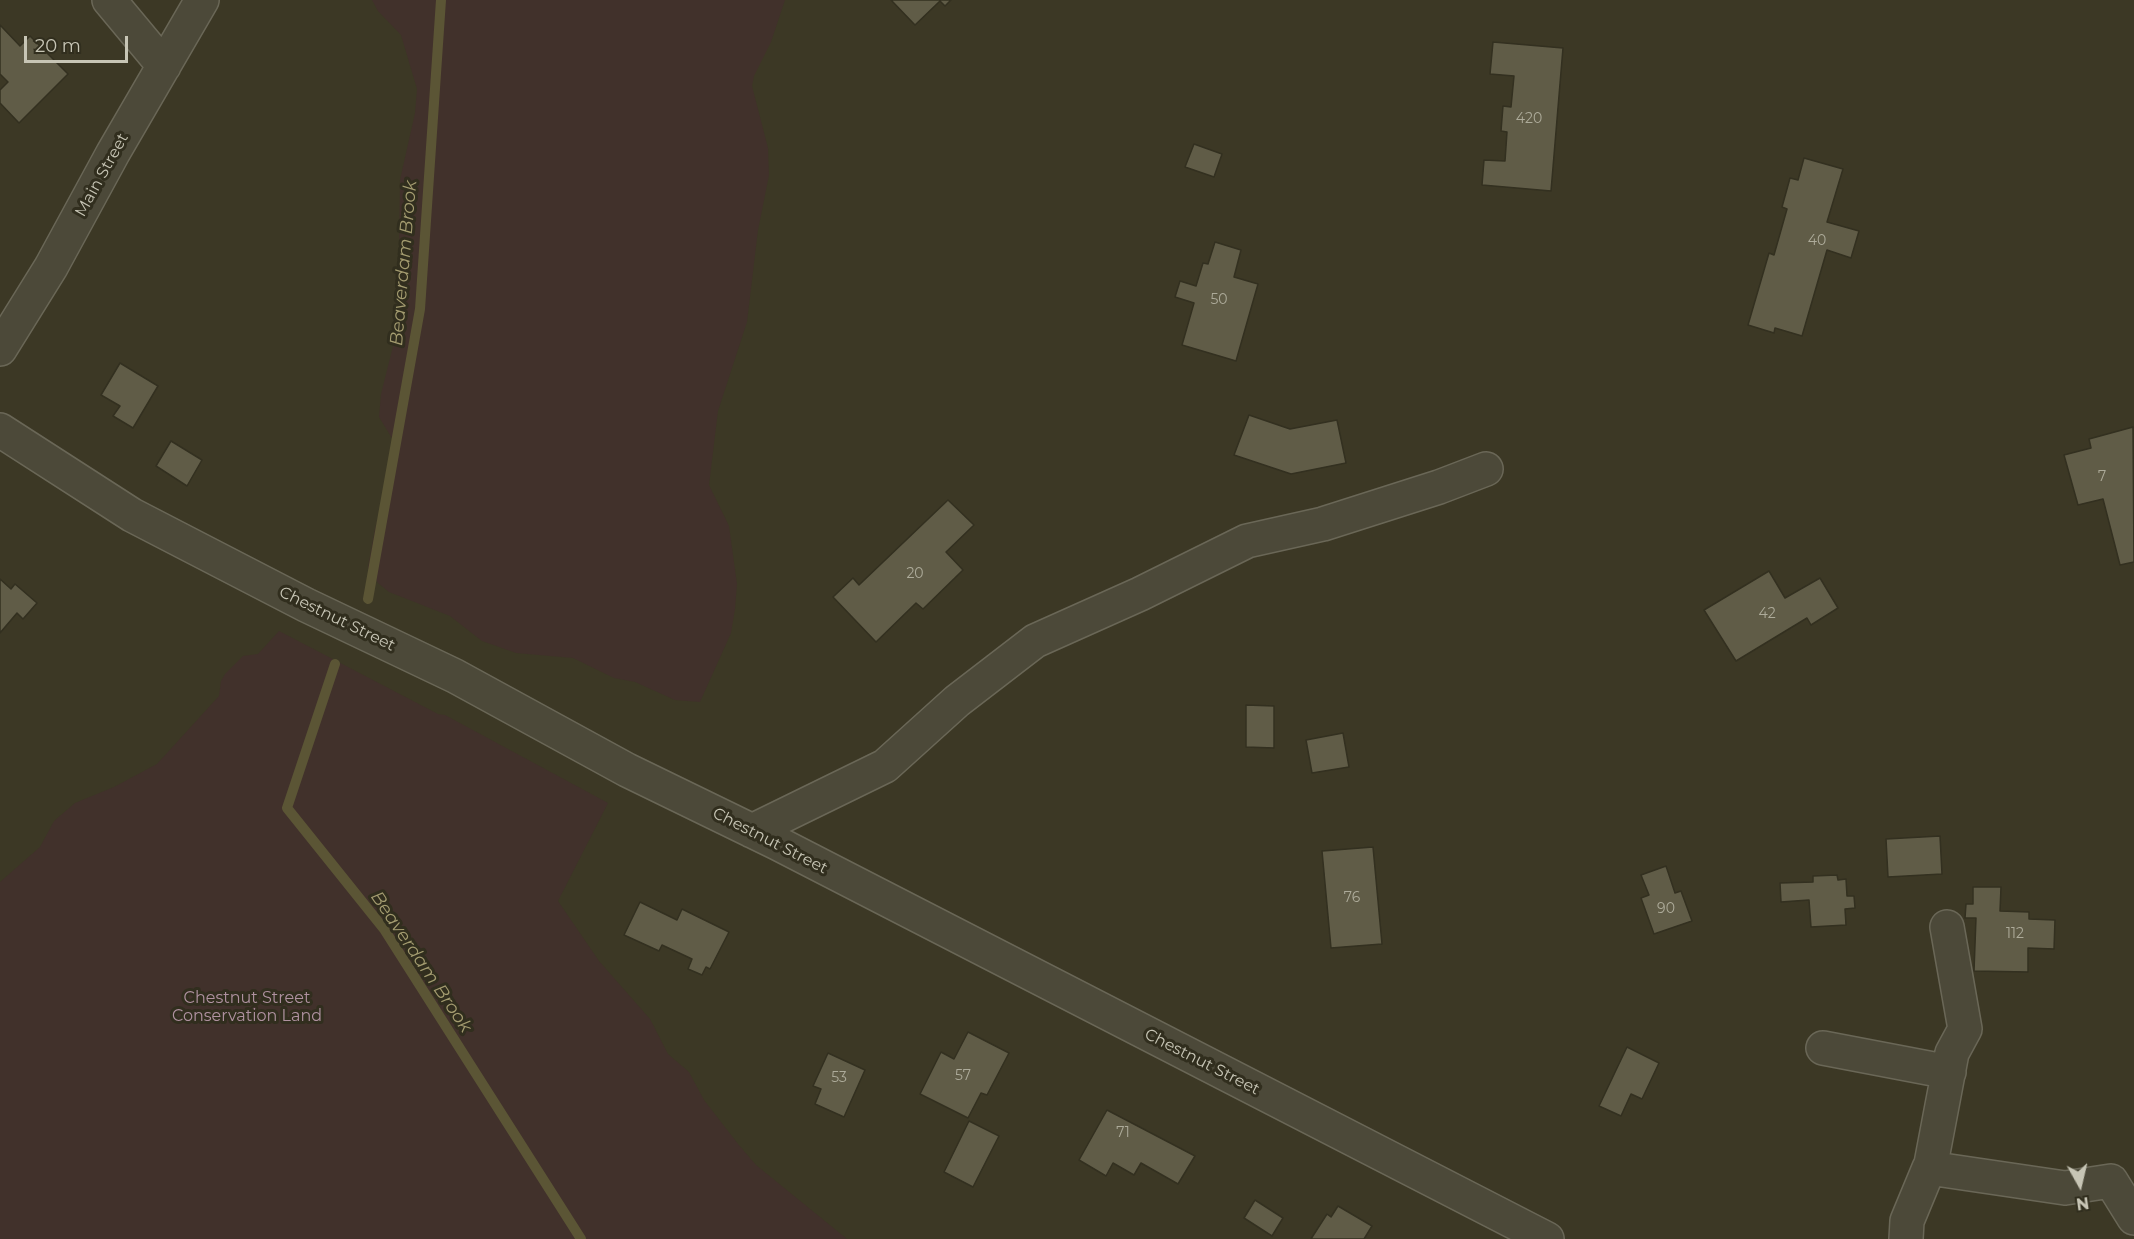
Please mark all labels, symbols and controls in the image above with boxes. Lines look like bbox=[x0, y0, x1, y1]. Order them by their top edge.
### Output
scale bar bbox=[27, 24, 130, 62]
text: 20 m bbox=[35, 35, 81, 57]
house number: 420 bbox=[1516, 111, 1542, 127]
street label: Main Street bbox=[71, 130, 133, 220]
water label: Beaverdam Brook bbox=[386, 179, 422, 347]
house number: 40 bbox=[1808, 233, 1826, 249]
house number: 50 bbox=[1210, 292, 1228, 308]
house number: 7 bbox=[2098, 469, 2106, 485]
house number: 20 bbox=[906, 566, 924, 582]
street label: Chestnut Street bbox=[276, 583, 398, 655]
house number: 42 bbox=[1758, 606, 1776, 622]
street label: Chestnut Street bbox=[709, 804, 831, 878]
water label: Beaverdam Brook bbox=[366, 887, 476, 1037]
house number: 76 bbox=[1344, 890, 1360, 906]
house number: 90 bbox=[1657, 901, 1675, 917]
house number: 112 bbox=[2006, 926, 2024, 942]
park label: Chestnut Street Conservation Land bbox=[172, 988, 322, 1026]
street label: Chestnut Street bbox=[1141, 1025, 1263, 1099]
house number: 57 bbox=[955, 1068, 971, 1084]
house number: 53 bbox=[831, 1070, 847, 1086]
house number: 71 bbox=[1116, 1125, 1130, 1141]
north arrow bbox=[2050, 1155, 2110, 1215]
text: N bbox=[2075, 1193, 2090, 1214]

